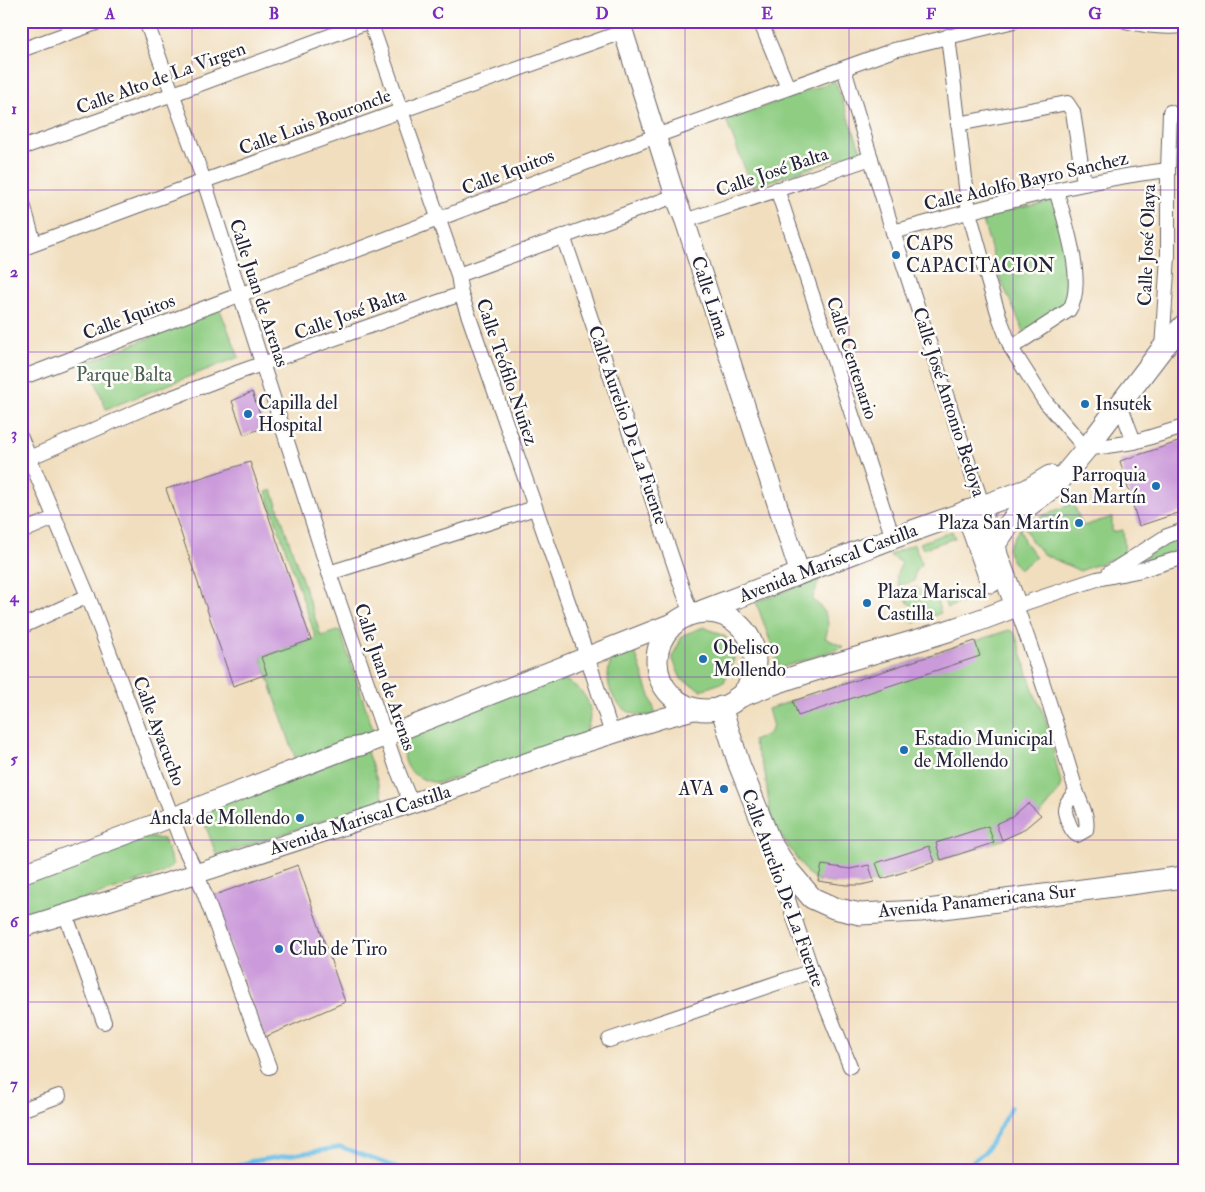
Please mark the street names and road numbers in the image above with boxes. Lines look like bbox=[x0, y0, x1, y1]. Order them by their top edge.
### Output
street label: Calle Alto de La Virgen bbox=[73, 36, 249, 120]
street label: Calle Luis Bouroncle bbox=[236, 83, 394, 161]
street label: Calle José Balta bbox=[713, 142, 831, 202]
street label: Calle Iquitos bbox=[458, 143, 558, 201]
street label: Calle Adolfo Bayro Sanchez bbox=[921, 146, 1131, 216]
street label: Calle José Olaya bbox=[1133, 183, 1161, 306]
street label: Calle Juan de Arenas bbox=[224, 216, 294, 370]
street label: Calle Lima bbox=[686, 253, 735, 341]
street label: Calle José Balta bbox=[291, 283, 409, 345]
street label: Calle Iquitos bbox=[79, 288, 179, 346]
street label: Calle Centenario bbox=[821, 294, 883, 422]
street label: Calle Teófilo Nuñez bbox=[471, 295, 543, 449]
street label: Calle José Antonio Bedoya bbox=[907, 304, 991, 500]
street label: Calle Aurelio De La Fuente bbox=[583, 322, 673, 528]
street label: Avenida Mariscal Castilla bbox=[734, 518, 921, 609]
street label: Calle Juan de Arenas bbox=[349, 600, 421, 754]
street label: Calle Ayacucho bbox=[127, 673, 191, 789]
street label: Avenida Mariscal Castilla bbox=[265, 779, 454, 861]
street label: Calle Aurelio De La Fuente bbox=[736, 786, 830, 990]
street label: Avenida Panamericana Sur bbox=[876, 879, 1077, 923]

